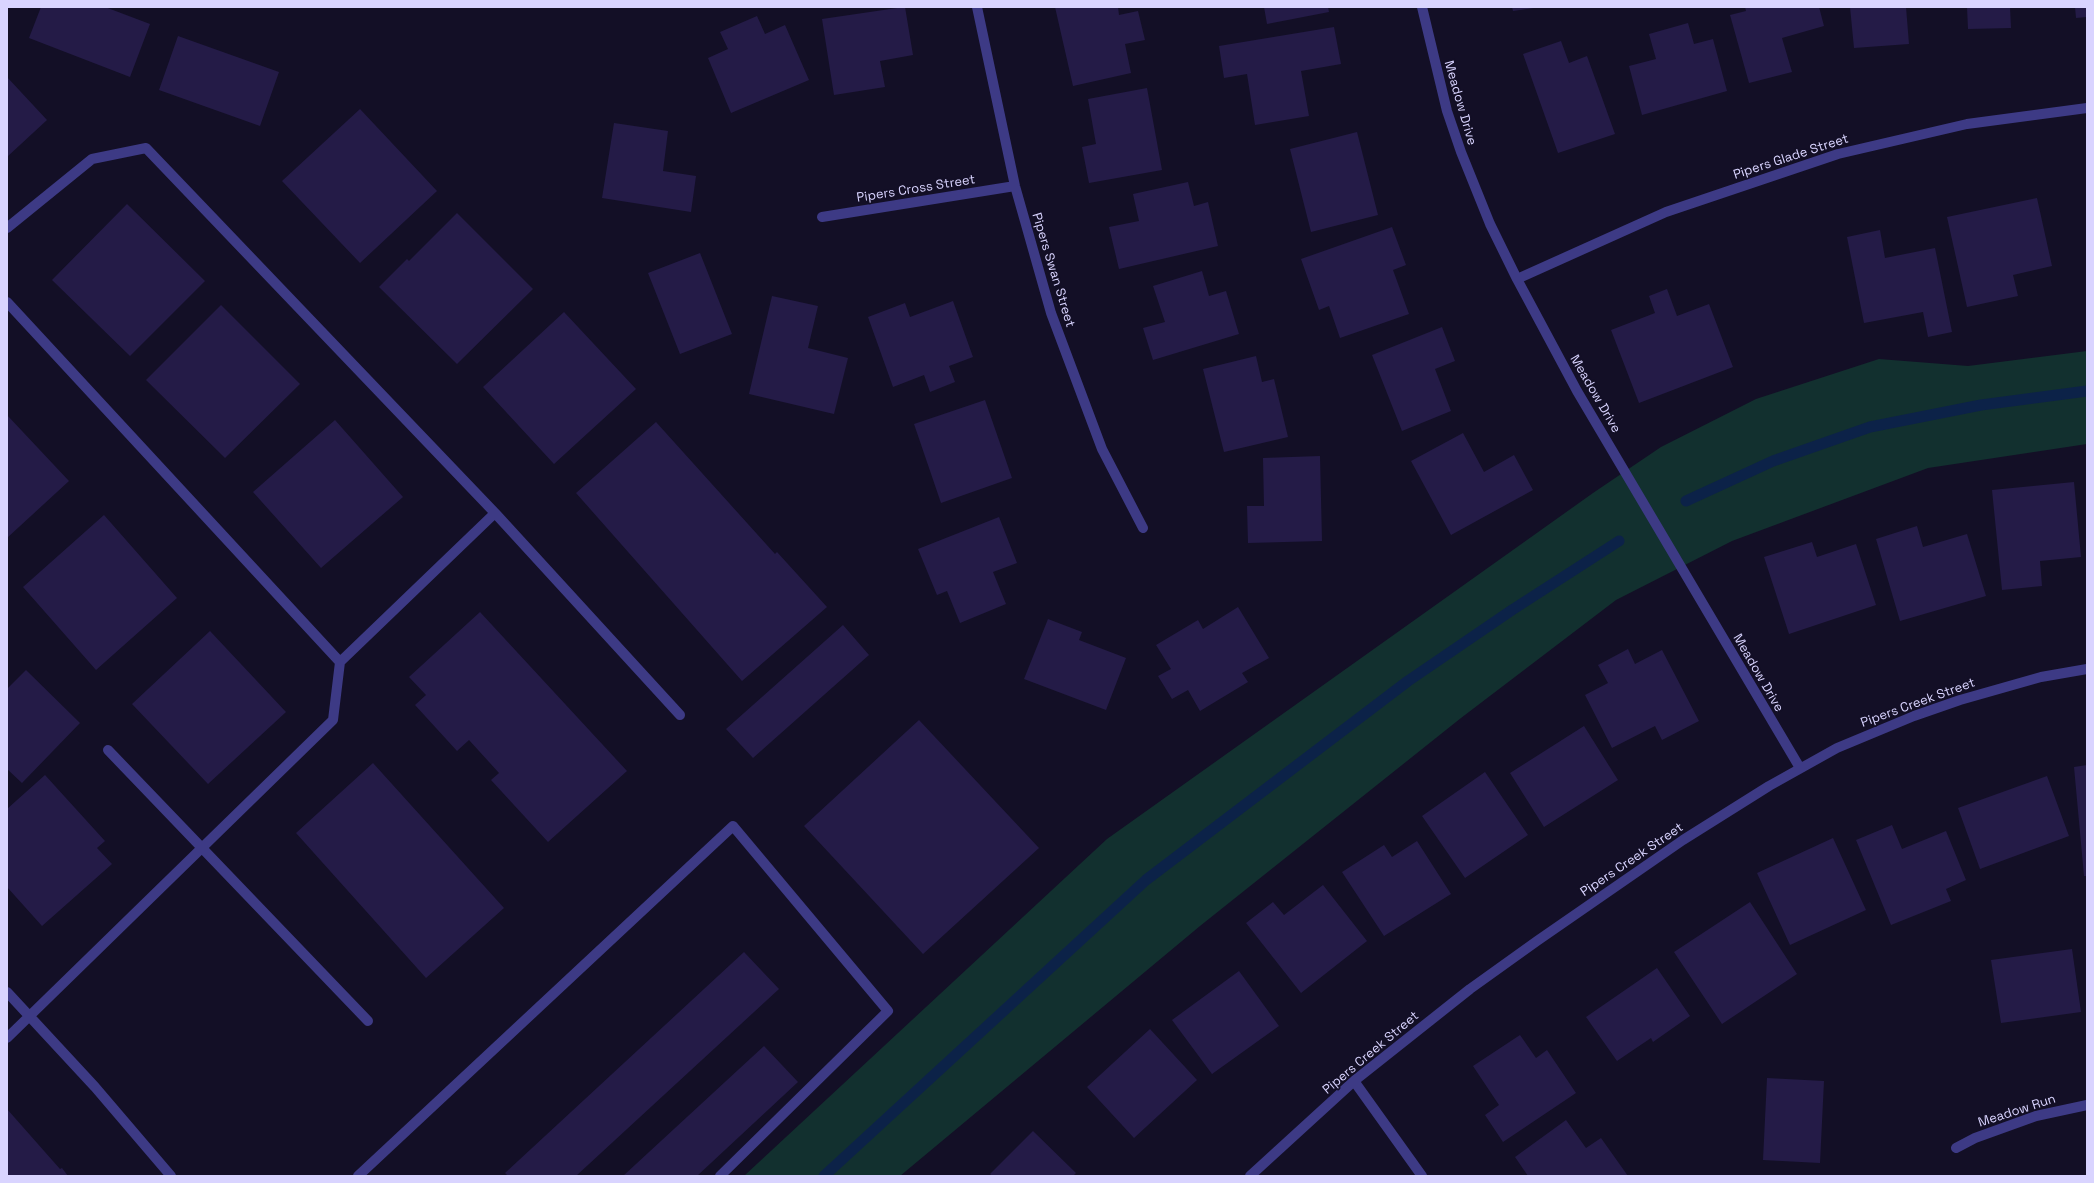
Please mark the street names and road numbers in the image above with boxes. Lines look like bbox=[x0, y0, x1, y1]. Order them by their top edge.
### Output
street label: Meadow Drive bbox=[1440, 59, 1480, 147]
street label: Pipers Glade Street bbox=[1731, 131, 1851, 183]
street label: Pipers Cross Street bbox=[856, 172, 976, 206]
street label: Pipers Swan Street bbox=[1028, 211, 1078, 329]
street label: Meadow Drive bbox=[1566, 352, 1624, 436]
street label: Meadow Drive bbox=[1729, 631, 1787, 715]
street label: Pipers Creek Street bbox=[1859, 675, 1977, 731]
street label: Pipers Creek Street bbox=[1578, 820, 1686, 900]
street label: Pipers Creek Street bbox=[1320, 1008, 1422, 1098]
street label: Meadow Run bbox=[1976, 1091, 2058, 1131]

